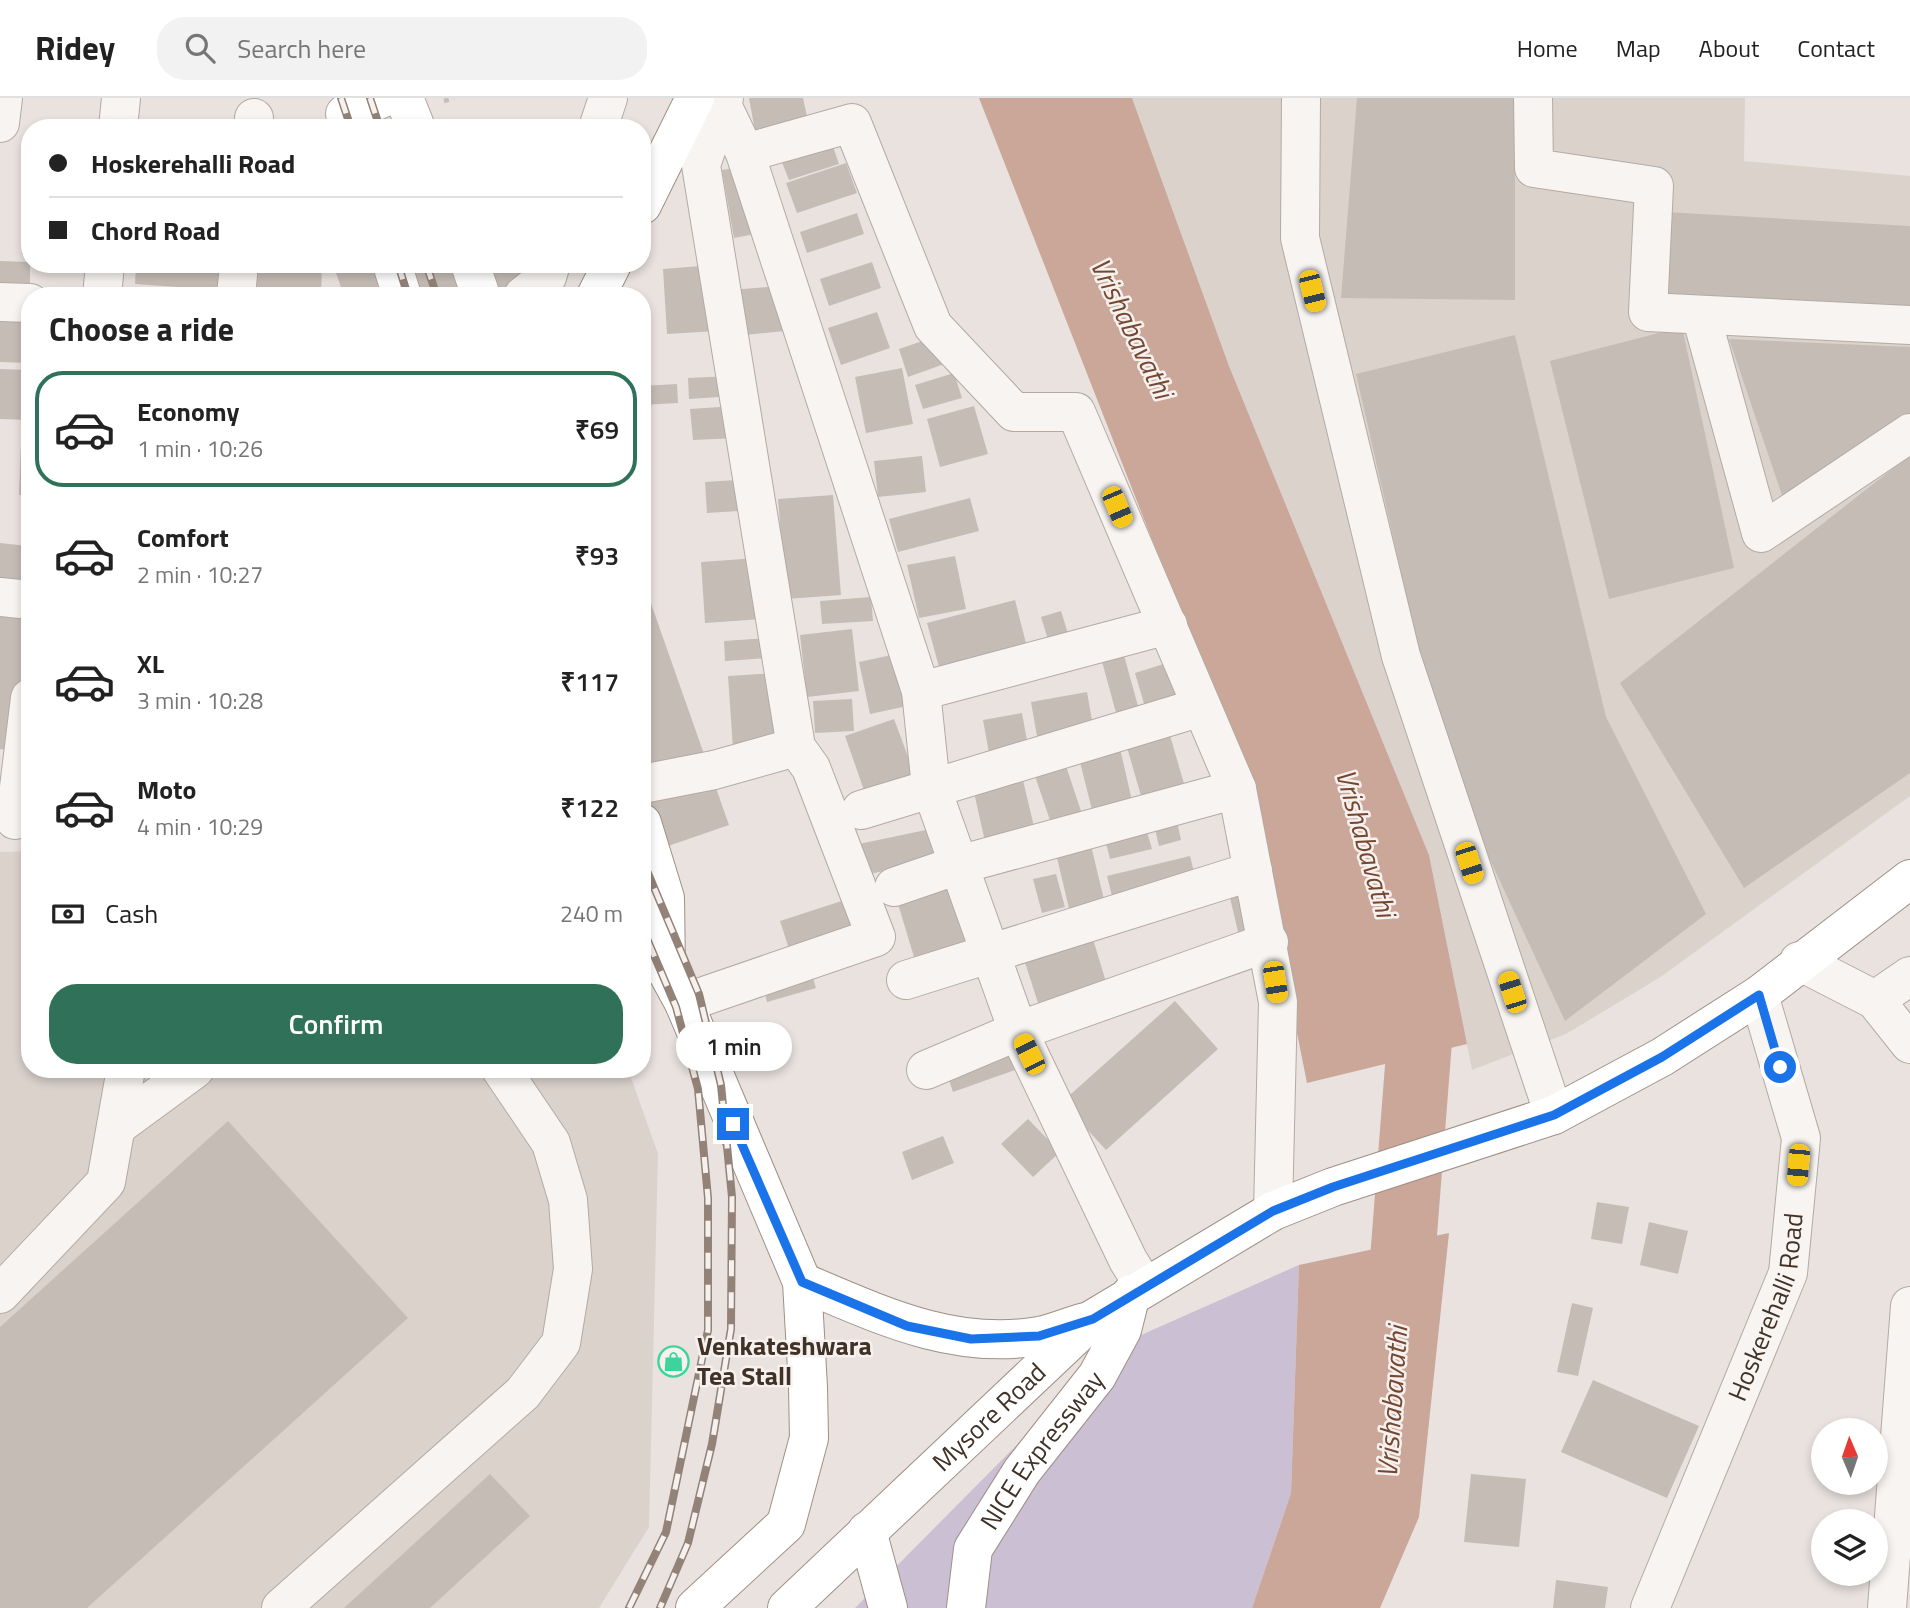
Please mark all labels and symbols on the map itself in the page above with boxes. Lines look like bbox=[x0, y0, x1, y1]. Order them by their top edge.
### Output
water label: Vrishabavathi bbox=[1080, 250, 1187, 409]
car bbox=[1297, 268, 1328, 314]
car bbox=[1100, 484, 1135, 530]
water label: Vrishabavathi bbox=[1325, 764, 1409, 925]
car bbox=[1453, 840, 1486, 886]
car bbox=[1262, 960, 1289, 1004]
car bbox=[1496, 969, 1529, 1015]
callout: 1 min bbox=[675, 1023, 791, 1072]
car bbox=[1011, 1031, 1048, 1077]
route start bbox=[1764, 1051, 1796, 1083]
route end bbox=[717, 1108, 749, 1140]
car bbox=[1786, 1143, 1811, 1187]
street label: Hoskerehalli Road bbox=[1717, 1211, 1813, 1407]
water label: Vrishabavathi bbox=[1365, 1321, 1418, 1479]
place label: Venkateshwara Tea Stall bbox=[697, 1326, 872, 1395]
shop icon: Venkateshwara Tea Stall bbox=[657, 1344, 691, 1378]
street label: Mysore Road bbox=[923, 1353, 1055, 1480]
street label: NICE Expressway bbox=[970, 1362, 1113, 1537]
north arrow bbox=[1811, 1418, 1888, 1494]

